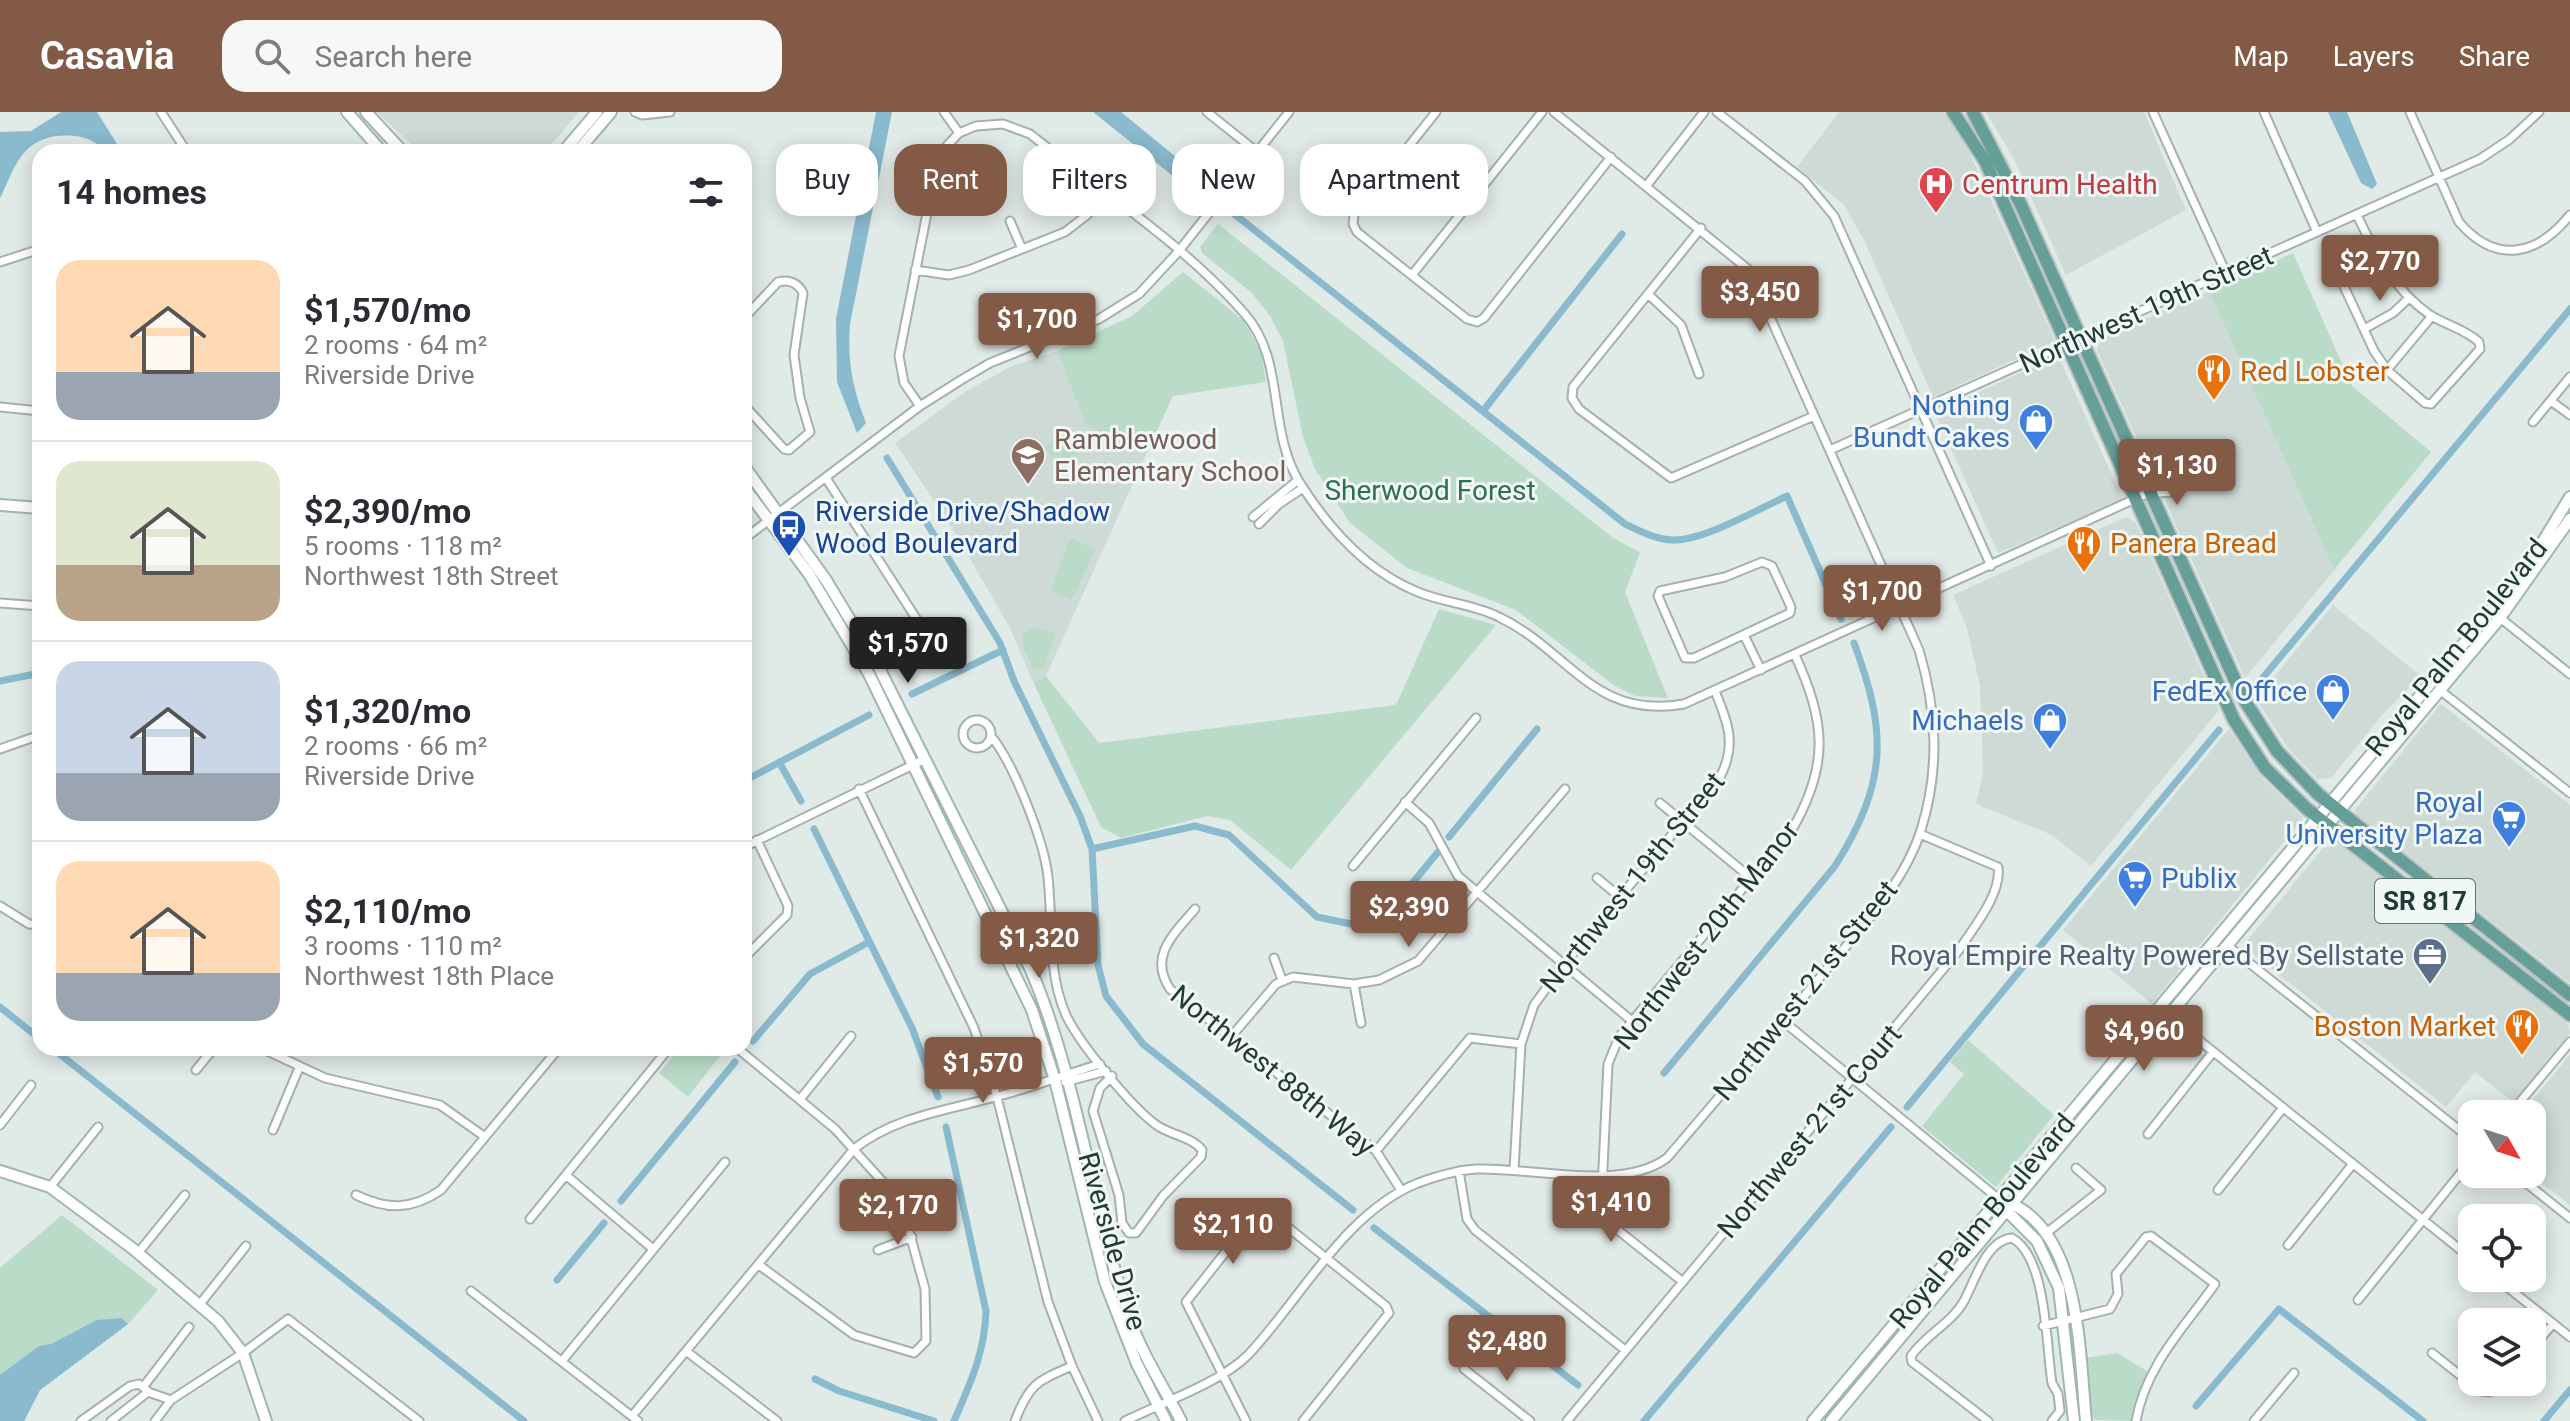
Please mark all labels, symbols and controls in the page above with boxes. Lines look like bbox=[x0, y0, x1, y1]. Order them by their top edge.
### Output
search box bbox=[222, 20, 782, 92]
text: Casavia bbox=[40, 34, 174, 78]
icon: search bbox=[250, 34, 294, 78]
text: Search here bbox=[314, 39, 472, 74]
text: Map bbox=[2233, 40, 2289, 73]
text: Layers bbox=[2333, 40, 2415, 73]
text: Share bbox=[2459, 40, 2530, 73]
chip: Buy bbox=[776, 144, 878, 216]
chip: Rent bbox=[894, 144, 1007, 216]
chip: Filters bbox=[1023, 144, 1156, 216]
chip: New bbox=[1172, 144, 1284, 216]
chip: Apartment bbox=[1300, 144, 1488, 216]
hospital icon: Centrum Health bbox=[1917, 165, 1955, 215]
place label: Centrum Health bbox=[1962, 168, 2158, 201]
icon: filters bbox=[684, 170, 728, 214]
text: 14 homes bbox=[56, 172, 207, 212]
pin: $2,770 bbox=[2315, 235, 2445, 303]
street label: Northwest 19th Street bbox=[2014, 239, 2278, 380]
text: $2,770 bbox=[2340, 246, 2420, 276]
pin: $3,450 bbox=[1695, 266, 1825, 334]
text: $3,450 bbox=[1720, 277, 1800, 307]
text: $1,570/mo bbox=[304, 290, 471, 330]
icon: home bbox=[120, 292, 216, 388]
pin: $1,700 bbox=[972, 293, 1102, 361]
text: $1,700 bbox=[997, 304, 1077, 334]
text: 2 rooms · 64 m² bbox=[304, 330, 487, 360]
restaurant icon: Red Lobster bbox=[2195, 352, 2233, 402]
place label: Red Lobster bbox=[2240, 355, 2390, 388]
text: Riverside Drive bbox=[304, 360, 474, 390]
place label: Nothing Bundt Cakes bbox=[1853, 389, 2010, 454]
shop icon: Nothing Bundt Cakes bbox=[2017, 402, 2055, 452]
place label: Ramblewood Elementary School bbox=[1054, 423, 1286, 488]
school or university icon: Ramblewood Elementary School bbox=[1009, 436, 1047, 486]
pin: $1,130 bbox=[2112, 439, 2242, 507]
text: $1,130 bbox=[2137, 450, 2217, 480]
park label: Sherwood Forest bbox=[1324, 474, 1536, 507]
text: $2,390/mo bbox=[304, 491, 471, 531]
icon: home bbox=[120, 493, 216, 589]
place label: Riverside Drive/Shadow Wood Boulevard bbox=[815, 495, 1110, 560]
bus stop icon: Riverside Drive/Shadow Wood Boulevard bbox=[770, 508, 808, 558]
restaurant icon: Panera Bread bbox=[2065, 524, 2103, 574]
place label: Panera Bread bbox=[2110, 527, 2277, 560]
text: 5 rooms · 118 m² bbox=[304, 531, 502, 561]
street label: Royal Palm Boulevard bbox=[2359, 532, 2554, 763]
text: Northwest 18th Street bbox=[304, 561, 558, 591]
pin: $1,700 bbox=[1817, 565, 1947, 633]
text: $1,700 bbox=[1842, 576, 1922, 606]
pin: $1,570 bbox=[843, 617, 973, 685]
text: $1,570 bbox=[868, 628, 948, 658]
shop icon: FedEx Office bbox=[2314, 672, 2352, 722]
place label: FedEx Office bbox=[2152, 675, 2307, 708]
text: $1,320/mo bbox=[304, 691, 471, 731]
icon: home bbox=[120, 693, 216, 789]
shop icon: Michaels bbox=[2031, 701, 2069, 751]
place label: Michaels bbox=[1911, 704, 2024, 737]
text: 2 rooms · 66 m² bbox=[304, 731, 487, 761]
text: Riverside Drive bbox=[304, 761, 474, 791]
street label: Northwest 19th Street bbox=[1533, 765, 1731, 999]
place label: Royal University Plaza bbox=[2285, 786, 2483, 851]
supermarket icon: Royal University Plaza bbox=[2490, 799, 2528, 849]
street label: Northwest 20th Manor bbox=[1607, 814, 1806, 1056]
supermarket icon: Publix bbox=[2116, 859, 2154, 909]
place label: Publix bbox=[2161, 862, 2237, 895]
street label: Northwest 21st Street bbox=[1707, 874, 1904, 1107]
road number: SR 817 bbox=[2375, 879, 2475, 923]
pin: $2,390 bbox=[1344, 881, 1474, 949]
text: $2,110/mo bbox=[304, 891, 471, 931]
text: $2,390 bbox=[1369, 892, 1449, 922]
icon: home bbox=[120, 893, 216, 989]
pin: $1,320 bbox=[974, 912, 1104, 980]
text: $1,320 bbox=[999, 923, 1079, 953]
text: 3 rooms · 110 m² bbox=[304, 931, 502, 961]
office icon: Royal Empire Realty Powered By Sellstate bbox=[2411, 936, 2449, 986]
place label: Royal Empire Realty Powered By Sellstate bbox=[1890, 939, 2404, 972]
text: Northwest 18th Place bbox=[304, 961, 554, 991]
street label: Northwest 88th Way bbox=[1164, 978, 1381, 1163]
pin: $4,960 bbox=[2079, 1005, 2209, 1073]
restaurant icon: Boston Market bbox=[2503, 1007, 2541, 1057]
place label: Boston Market bbox=[2314, 1010, 2496, 1043]
text: $4,960 bbox=[2104, 1016, 2184, 1046]
street label: Northwest 21st Court bbox=[1711, 1018, 1908, 1245]
pin: $1,570 bbox=[918, 1037, 1048, 1105]
text: $1,570 bbox=[943, 1048, 1023, 1078]
north arrow bbox=[2458, 1100, 2546, 1188]
map controls bbox=[2458, 1100, 2546, 1396]
street label: Royal Palm Boulevard bbox=[1883, 1107, 2082, 1335]
street label: Riverside Drive bbox=[1071, 1148, 1154, 1334]
pin: $1,410 bbox=[1546, 1176, 1676, 1244]
pin: $2,170 bbox=[833, 1179, 963, 1247]
text: $1,410 bbox=[1571, 1187, 1651, 1217]
text: $2,170 bbox=[858, 1190, 938, 1220]
pin: $2,110 bbox=[1168, 1198, 1298, 1266]
button: locate bbox=[2458, 1204, 2546, 1292]
text: $2,110 bbox=[1193, 1209, 1273, 1239]
button: layers bbox=[2458, 1308, 2546, 1396]
pin: $2,480 bbox=[1442, 1315, 1572, 1383]
text: $2,480 bbox=[1467, 1326, 1547, 1356]

